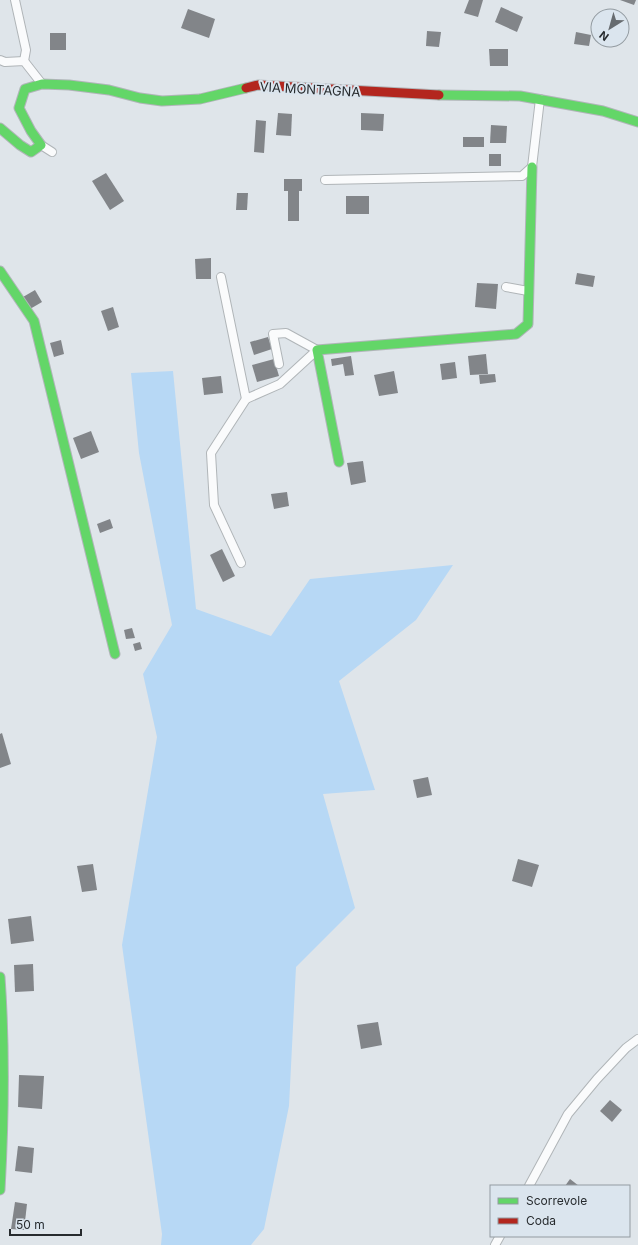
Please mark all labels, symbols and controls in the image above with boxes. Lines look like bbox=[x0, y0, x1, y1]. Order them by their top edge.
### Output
north arrow bbox=[590, 8, 630, 48]
text: N bbox=[596, 28, 612, 44]
street label: VIA MONTAGNA bbox=[259, 78, 361, 100]
legend bbox=[490, 1185, 630, 1237]
text: Scorrevole bbox=[526, 1193, 587, 1208]
scale bar bbox=[10, 1211, 81, 1237]
text: Coda bbox=[526, 1213, 556, 1228]
text: 50 m bbox=[16, 1217, 45, 1232]

